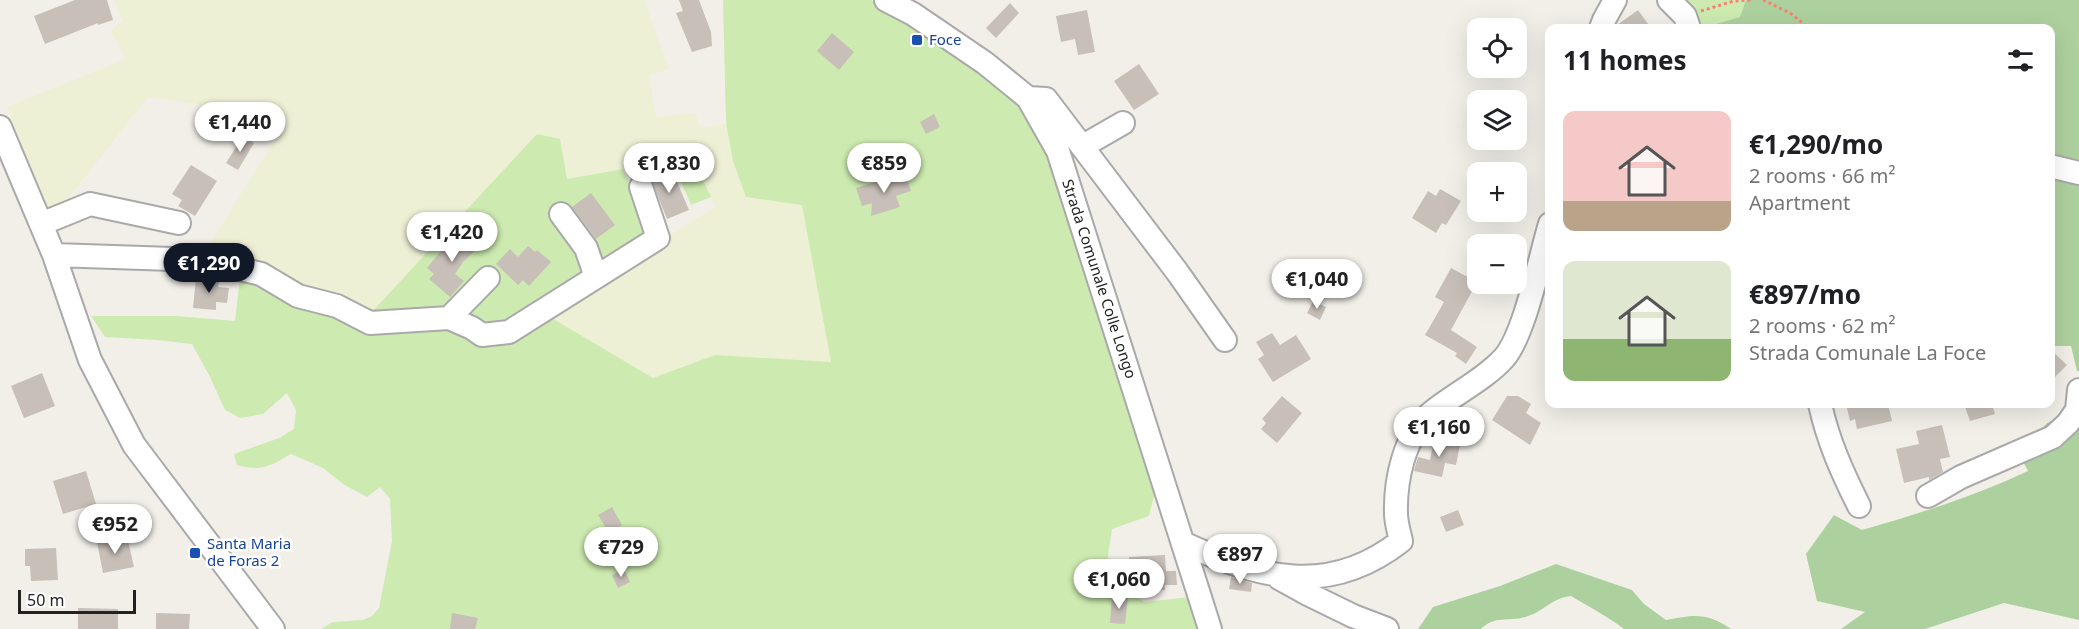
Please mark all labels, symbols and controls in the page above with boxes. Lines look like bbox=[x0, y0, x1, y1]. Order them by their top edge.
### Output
map controls bbox=[1467, 18, 1527, 294]
button: locate bbox=[1467, 18, 1527, 78]
place label: Foce bbox=[929, 29, 962, 49]
marker: Foce bbox=[910, 33, 924, 47]
text: 11 homes bbox=[1563, 42, 1687, 78]
icon: filters bbox=[2004, 44, 2037, 77]
button: layers bbox=[1467, 90, 1527, 150]
pin: €1,440 bbox=[191, 102, 289, 153]
text: €1,440 bbox=[209, 108, 271, 135]
text: €1,290/mo bbox=[1749, 126, 1883, 162]
icon: home bbox=[1611, 135, 1683, 207]
pin: €1,830 bbox=[620, 143, 718, 194]
pin: €859 bbox=[848, 143, 920, 194]
text: €1,830 bbox=[638, 149, 700, 176]
text: €859 bbox=[861, 149, 907, 176]
button: + bbox=[1467, 162, 1527, 222]
text: 2 rooms · 66 m² bbox=[1749, 162, 1896, 189]
street label: Strada Comunale Colle Longo bbox=[1058, 176, 1142, 381]
text: Apartment bbox=[1749, 189, 1850, 216]
pin: €1,420 bbox=[403, 212, 501, 263]
text: €1,420 bbox=[421, 218, 483, 245]
button: − bbox=[1467, 234, 1527, 294]
pin: €1,290 bbox=[160, 243, 258, 294]
text: €1,290 bbox=[178, 249, 240, 276]
pin: €1,040 bbox=[1268, 259, 1366, 310]
text: €1,040 bbox=[1286, 265, 1348, 292]
text: €897/mo bbox=[1749, 276, 1861, 312]
icon: home bbox=[1611, 285, 1683, 357]
text: 2 rooms · 62 m² bbox=[1749, 312, 1896, 339]
text: Strada Comunale La Foce bbox=[1749, 339, 1986, 366]
pin: €1,160 bbox=[1390, 407, 1488, 458]
text: €1,160 bbox=[1408, 413, 1470, 440]
pin: €952 bbox=[79, 504, 151, 555]
text: €952 bbox=[92, 510, 138, 537]
pin: €729 bbox=[585, 527, 657, 578]
place label: Santa Maria de Foras 2 bbox=[207, 533, 291, 570]
text: €729 bbox=[598, 533, 644, 560]
pin: €897 bbox=[1204, 534, 1276, 585]
text: €897 bbox=[1217, 540, 1263, 567]
marker: Santa Maria de Foras 2 bbox=[188, 546, 202, 560]
pin: €1,060 bbox=[1070, 559, 1168, 610]
text: €1,060 bbox=[1088, 565, 1150, 592]
scale bar bbox=[18, 587, 136, 614]
text: 50 m bbox=[27, 589, 64, 611]

